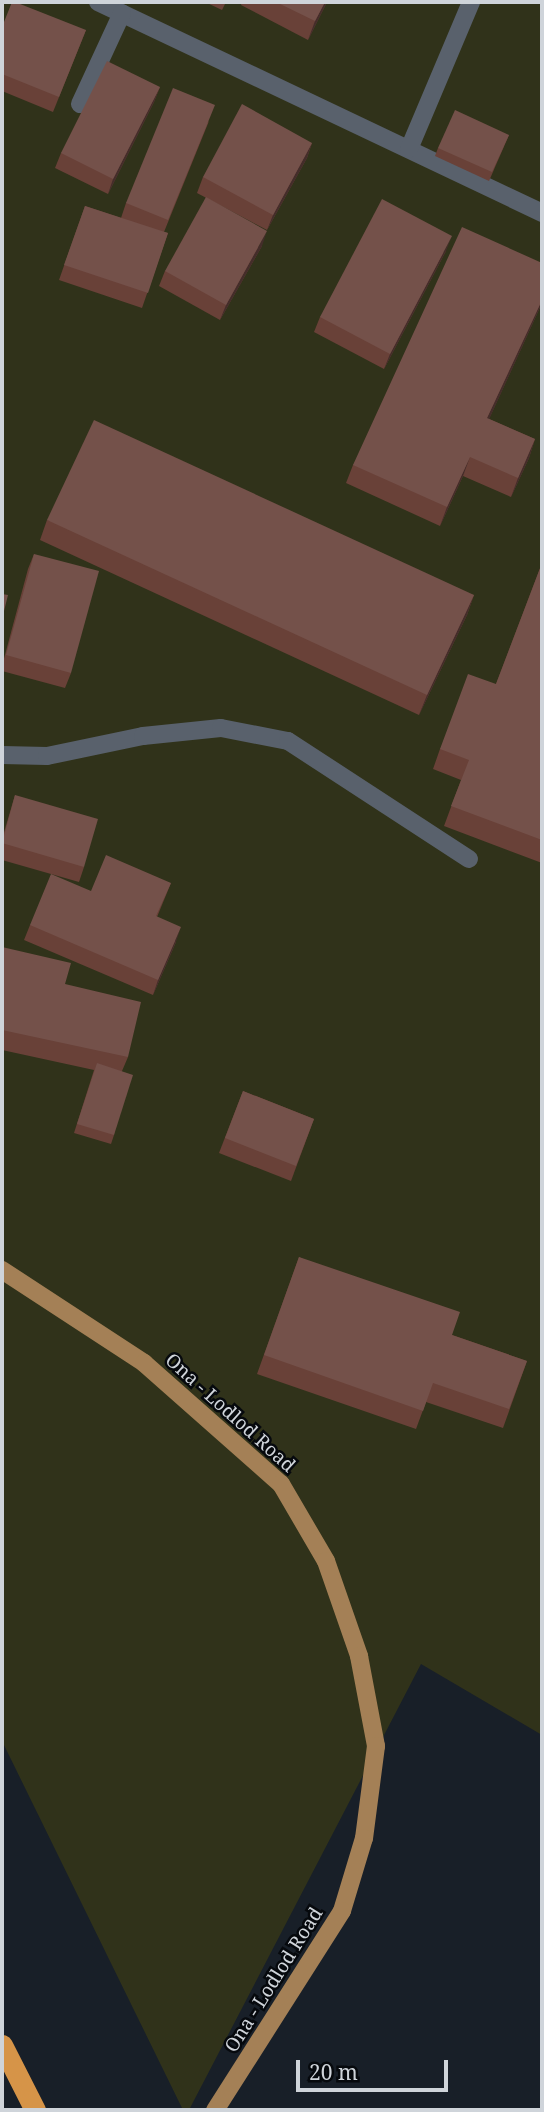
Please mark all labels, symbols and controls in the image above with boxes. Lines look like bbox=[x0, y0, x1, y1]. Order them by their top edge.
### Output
street label: Ona - Lodlod Road bbox=[160, 1349, 300, 1477]
street label: Ona - Lodlod Road bbox=[220, 1903, 328, 2057]
scale bar bbox=[299, 2046, 451, 2090]
text: 20 m bbox=[309, 2058, 358, 2086]

